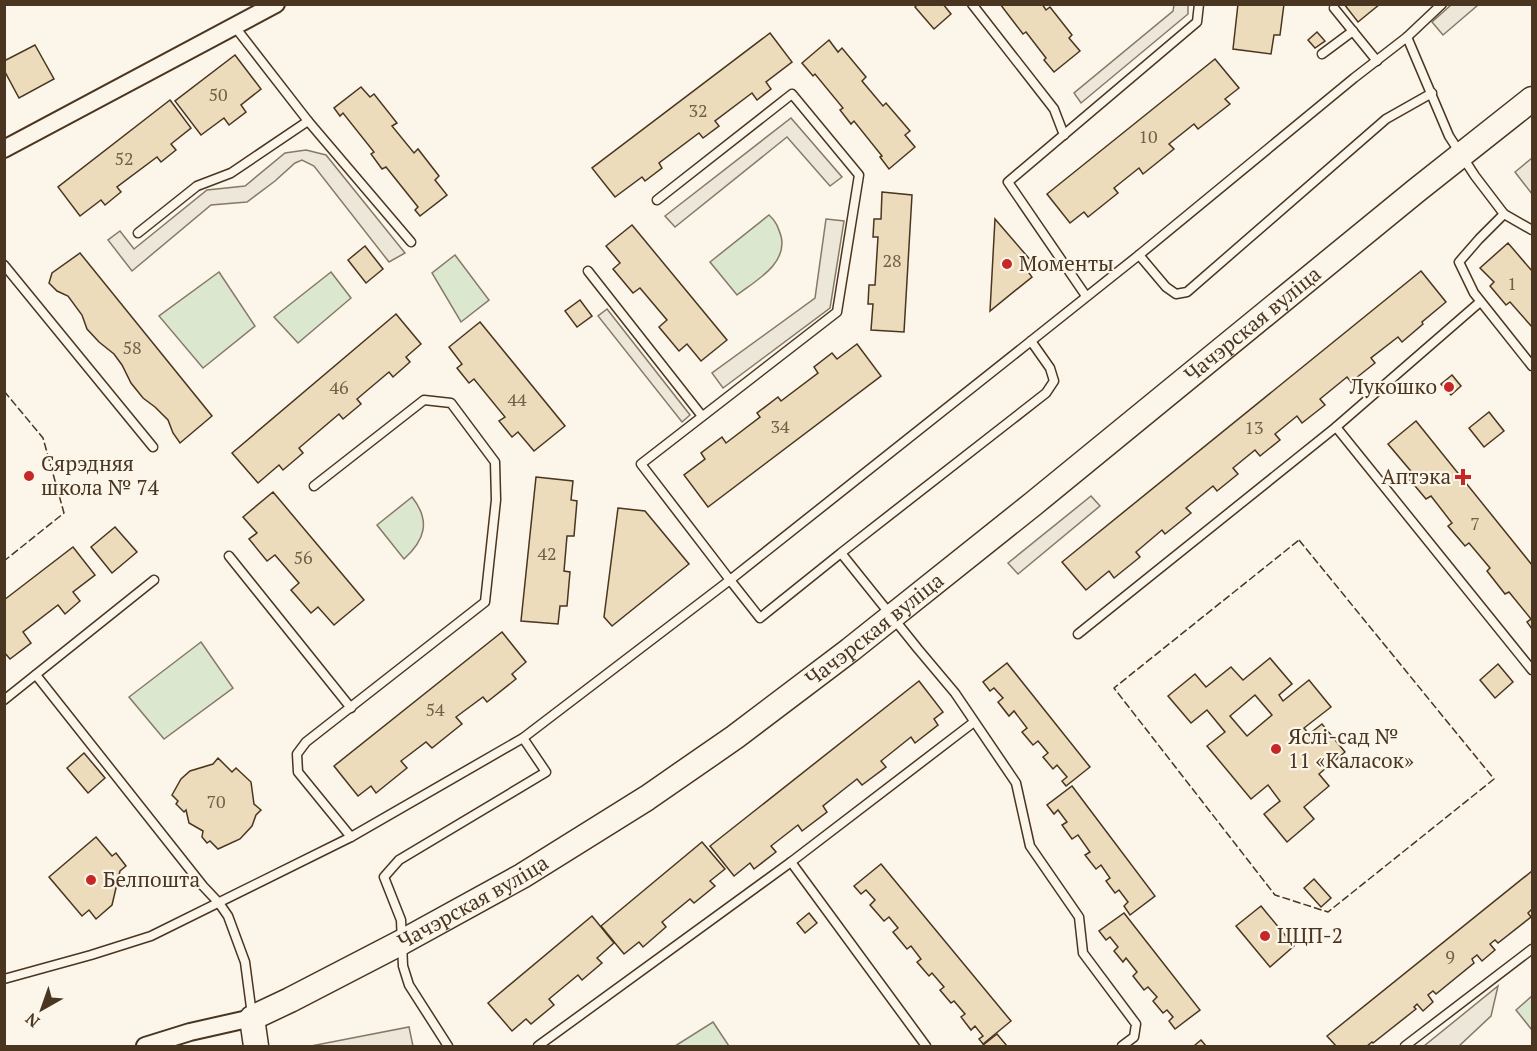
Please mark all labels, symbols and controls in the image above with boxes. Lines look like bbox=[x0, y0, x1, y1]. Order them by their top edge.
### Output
house number: 50 bbox=[208, 82, 228, 106]
house number: 32 bbox=[688, 98, 708, 122]
house number: 10 bbox=[1138, 124, 1158, 148]
house number: 52 bbox=[114, 146, 134, 170]
house number: 28 bbox=[882, 248, 902, 272]
place label: Моменты bbox=[1019, 249, 1114, 277]
marker: Моменты bbox=[1000, 257, 1014, 271]
street label: Чачэрская вуліца bbox=[1178, 259, 1326, 388]
house number: 1 bbox=[1507, 271, 1517, 295]
house number: 58 bbox=[122, 335, 142, 359]
place label: Лукошко bbox=[1349, 372, 1437, 400]
house number: 46 bbox=[329, 375, 349, 399]
marker: Лукошко bbox=[1442, 380, 1456, 394]
house number: 44 bbox=[507, 387, 527, 411]
house number: 34 bbox=[770, 414, 790, 438]
house number: 13 bbox=[1244, 415, 1264, 439]
place label: Сярэдняя школа № 74 bbox=[41, 449, 160, 501]
place label: Аптэка bbox=[1381, 462, 1451, 490]
marker: Сярэдняя школа № 74 bbox=[22, 469, 36, 483]
marker: Аптэка bbox=[1456, 470, 1470, 484]
house number: 7 bbox=[1470, 511, 1480, 535]
house number: 42 bbox=[537, 541, 557, 565]
house number: 56 bbox=[293, 545, 313, 569]
street label: Чачэрская вуліца bbox=[799, 566, 949, 692]
house number: 54 bbox=[425, 697, 445, 721]
place label: Яслі-сад № 11 «Каласок» bbox=[1288, 722, 1414, 774]
marker: Яслі-сад № 11 «Каласок» bbox=[1269, 742, 1283, 756]
house number: 70 bbox=[206, 789, 226, 813]
street label: Чачэрская вуліца bbox=[392, 848, 554, 955]
place label: Белпошта bbox=[103, 865, 201, 893]
marker: Белпошта bbox=[84, 873, 98, 887]
place label: ЦЦП-2 bbox=[1277, 921, 1343, 949]
marker: ЦЦП-2 bbox=[1258, 929, 1272, 943]
house number: 9 bbox=[1445, 944, 1455, 968]
north arrow bbox=[12, 979, 72, 1039]
text: N bbox=[21, 1008, 44, 1033]

